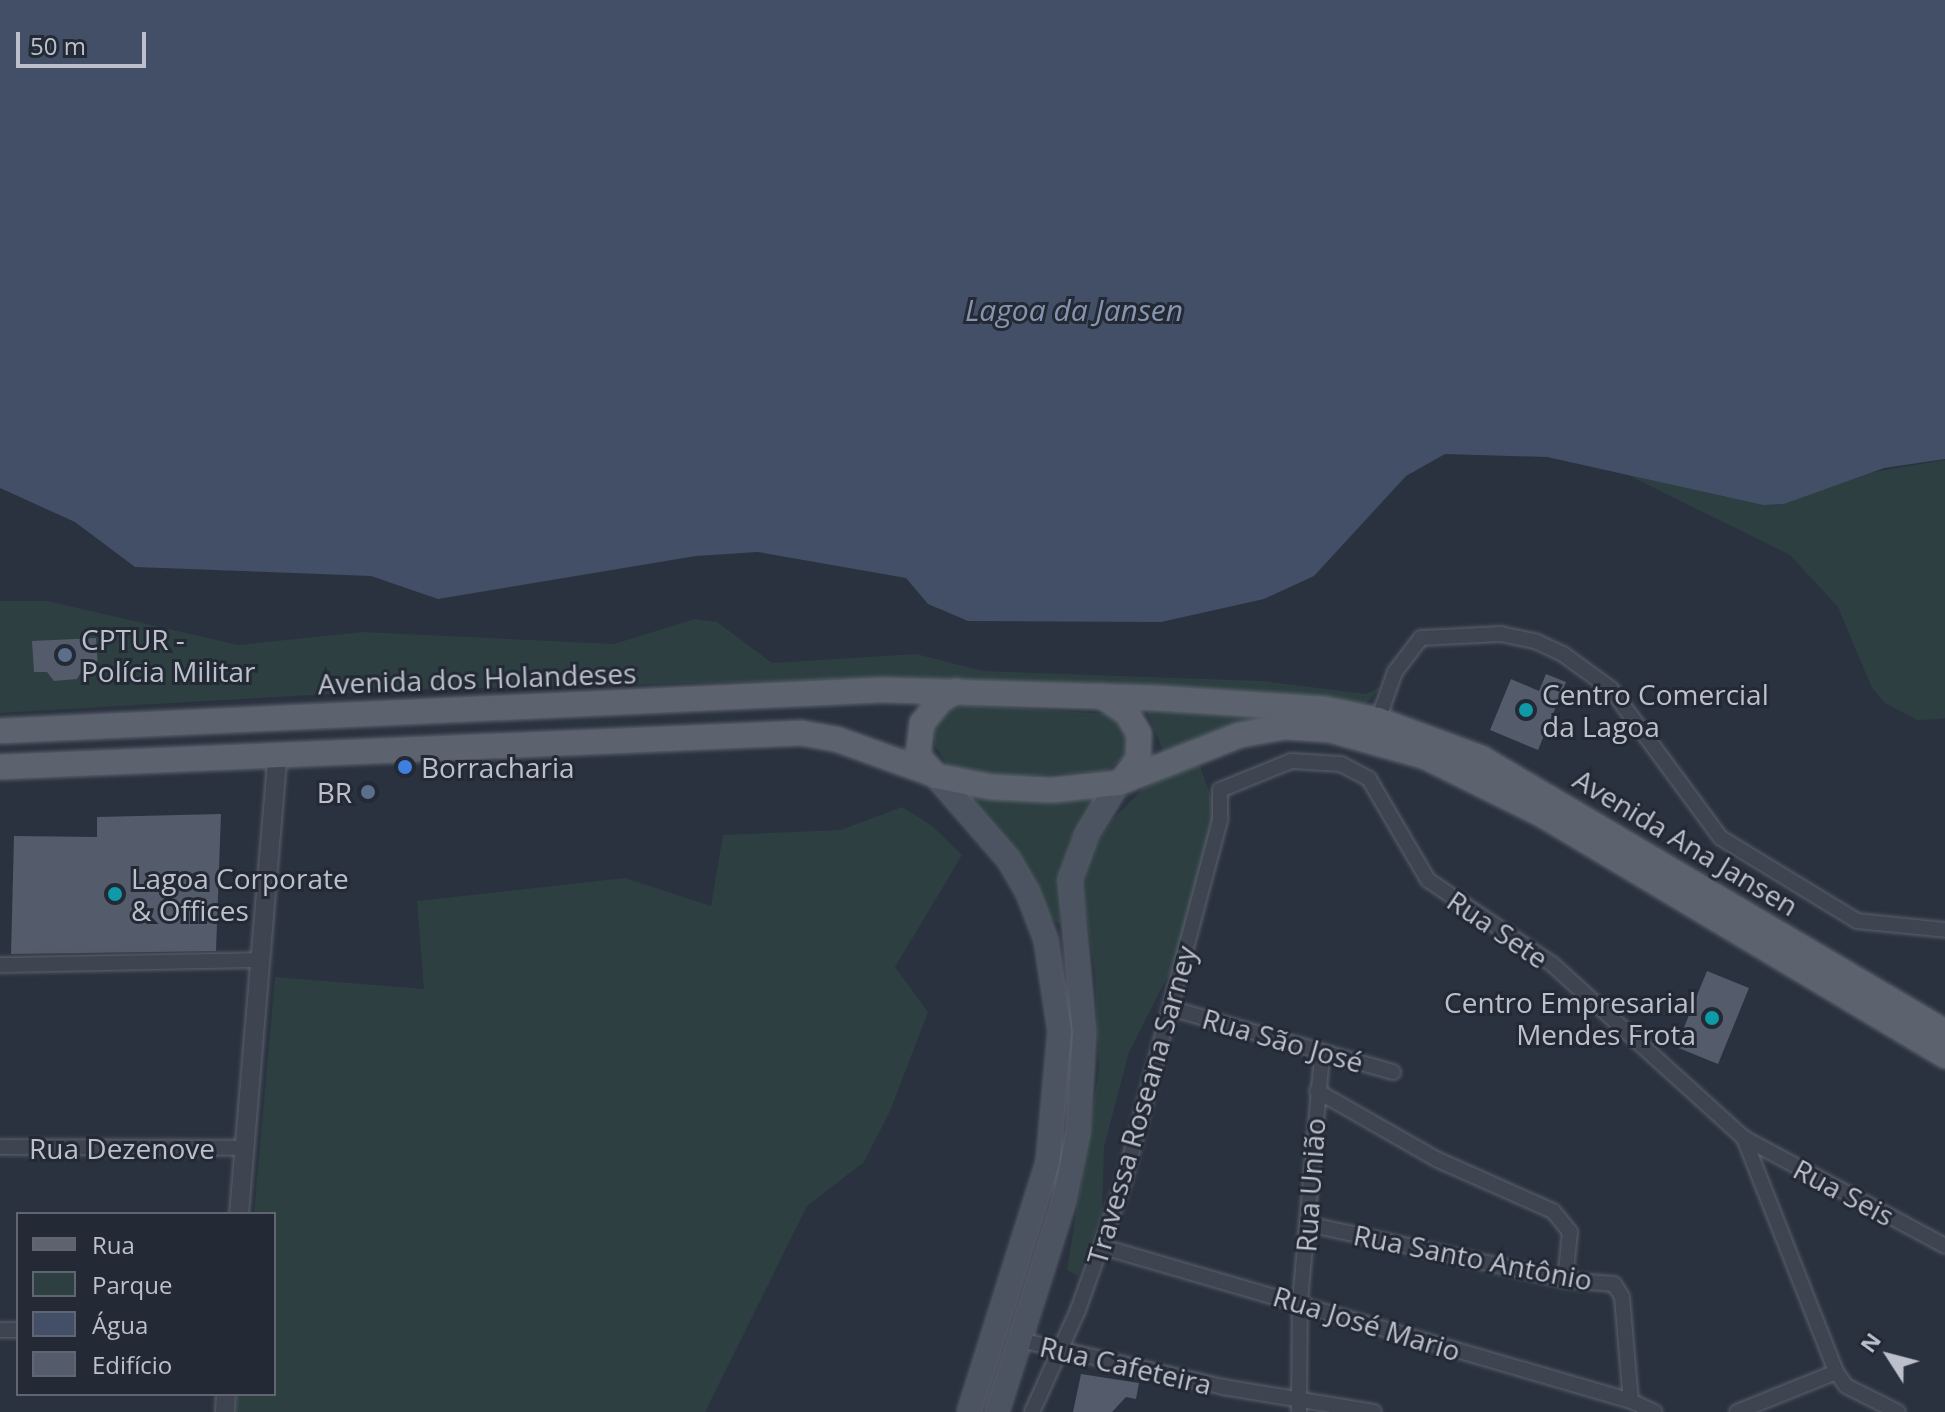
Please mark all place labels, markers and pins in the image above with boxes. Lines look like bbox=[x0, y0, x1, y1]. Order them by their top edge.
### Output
place label: CPTUR - Polícia Militar bbox=[81, 622, 256, 688]
marker: CPTUR - Polícia Militar bbox=[56, 646, 74, 664]
place label: Centro Comercial da Lagoa bbox=[1542, 677, 1769, 743]
marker: Centro Comercial da Lagoa bbox=[1517, 701, 1535, 719]
place label: Borracharia bbox=[421, 750, 575, 784]
marker: Borracharia bbox=[396, 758, 414, 776]
place label: BR bbox=[317, 775, 352, 809]
marker: BR bbox=[359, 783, 377, 801]
place label: Lagoa Corporate & Offices bbox=[131, 861, 349, 927]
marker: Lagoa Corporate & Offices bbox=[106, 885, 124, 903]
place label: Centro Empresarial Mendes Frota bbox=[1444, 985, 1696, 1051]
marker: Centro Empresarial Mendes Frota bbox=[1703, 1009, 1721, 1027]

